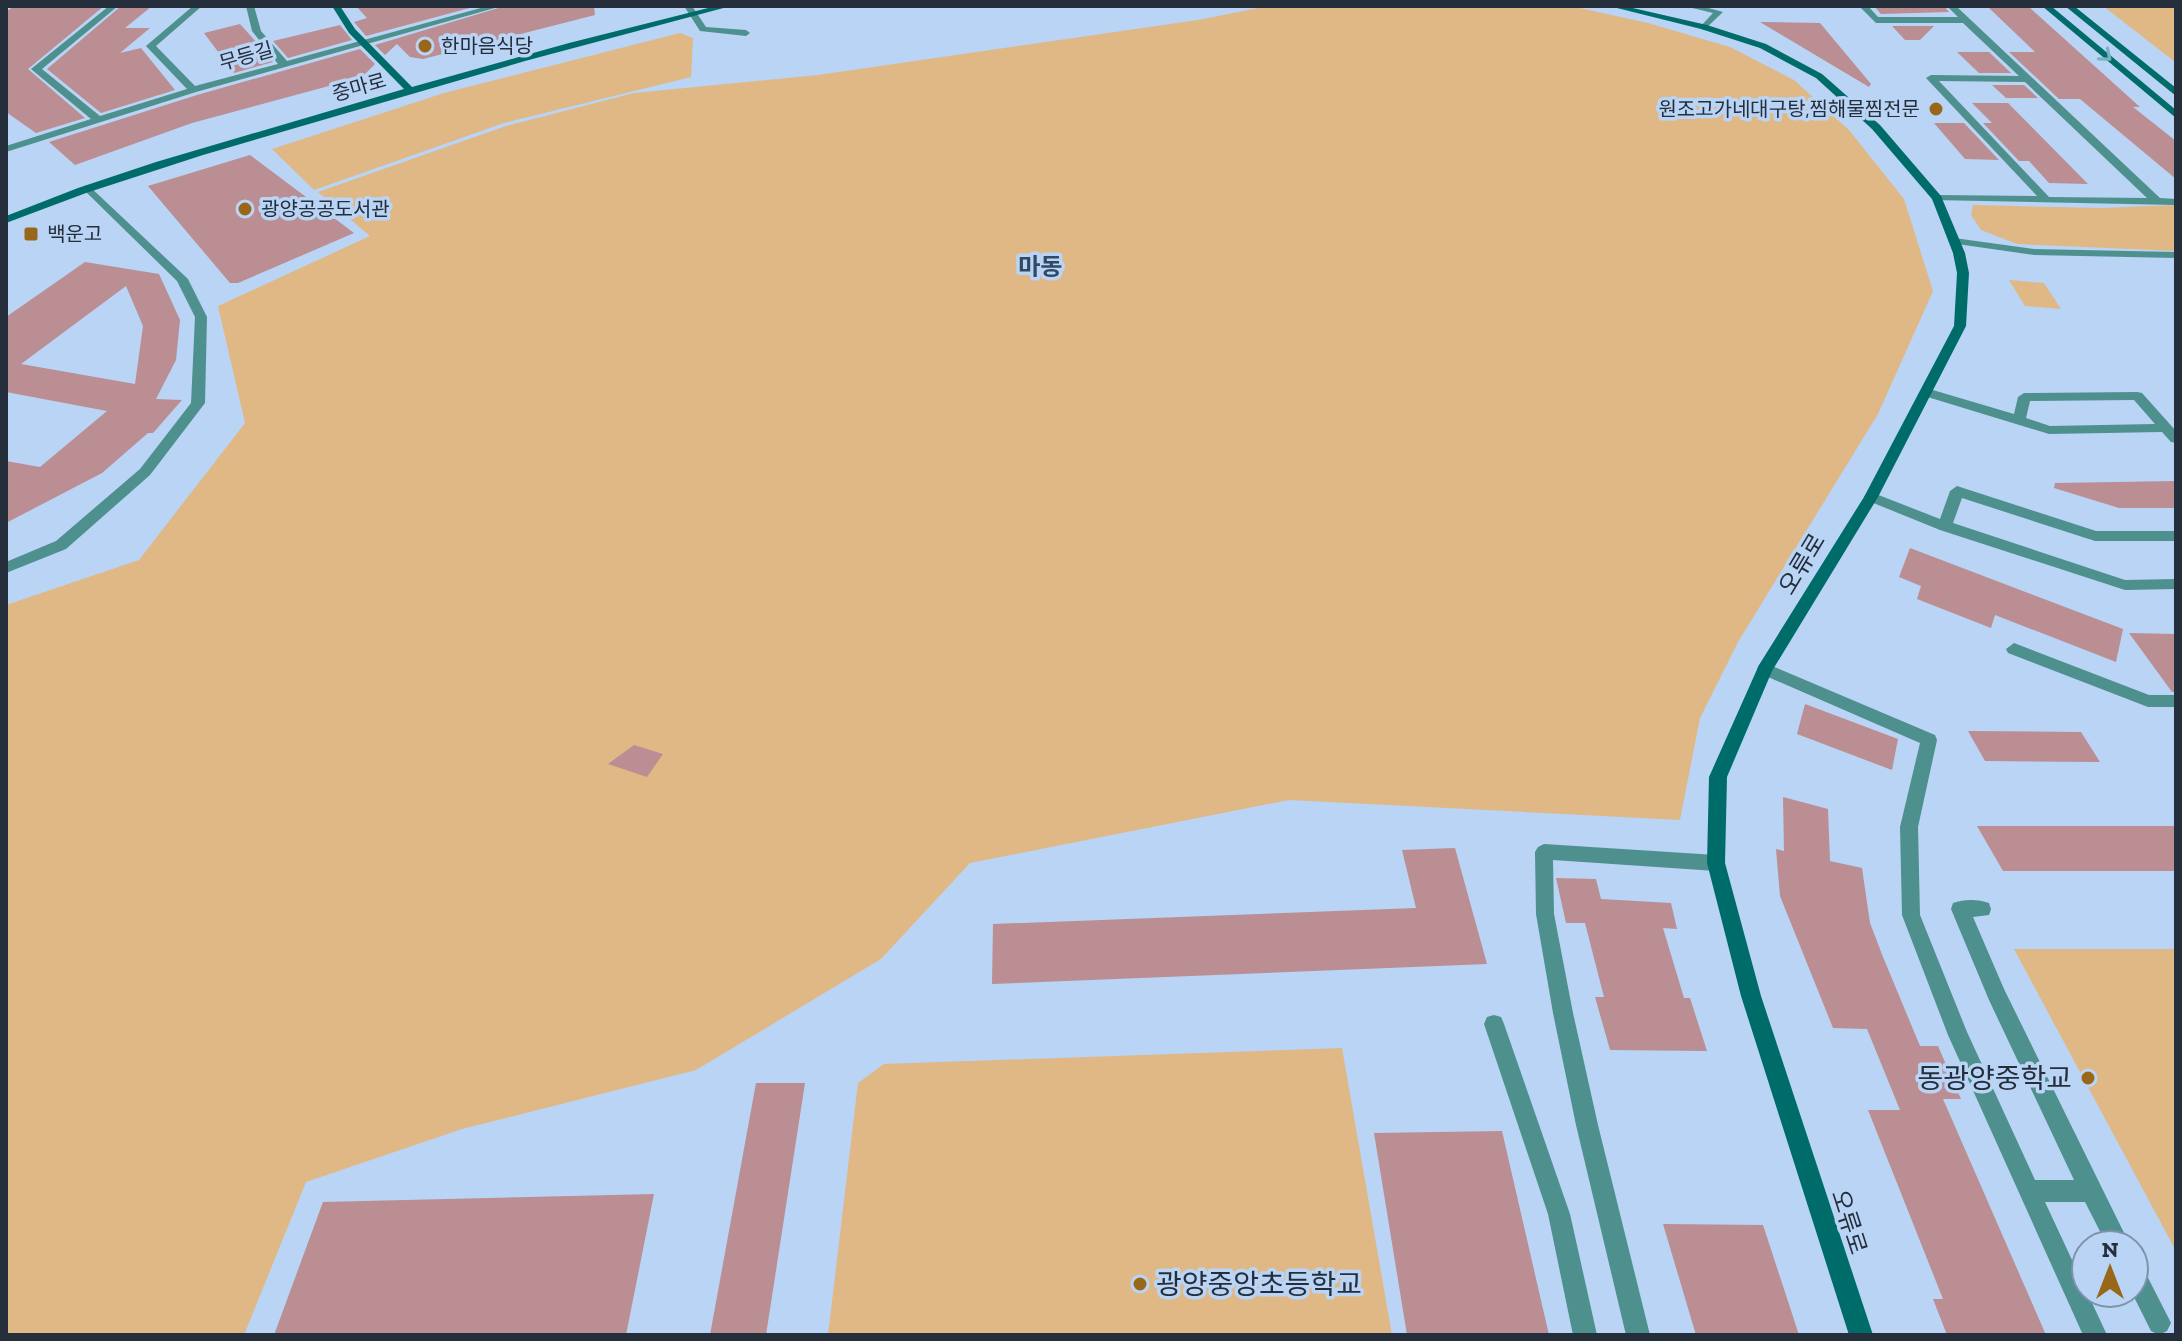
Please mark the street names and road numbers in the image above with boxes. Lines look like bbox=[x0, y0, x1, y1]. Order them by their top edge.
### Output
street label: 무등길 bbox=[216, 37, 276, 75]
street label: 중마로 bbox=[329, 68, 389, 106]
street label: 오류로 bbox=[1772, 528, 1831, 600]
street label: 오류로 bbox=[1825, 1186, 1874, 1258]

